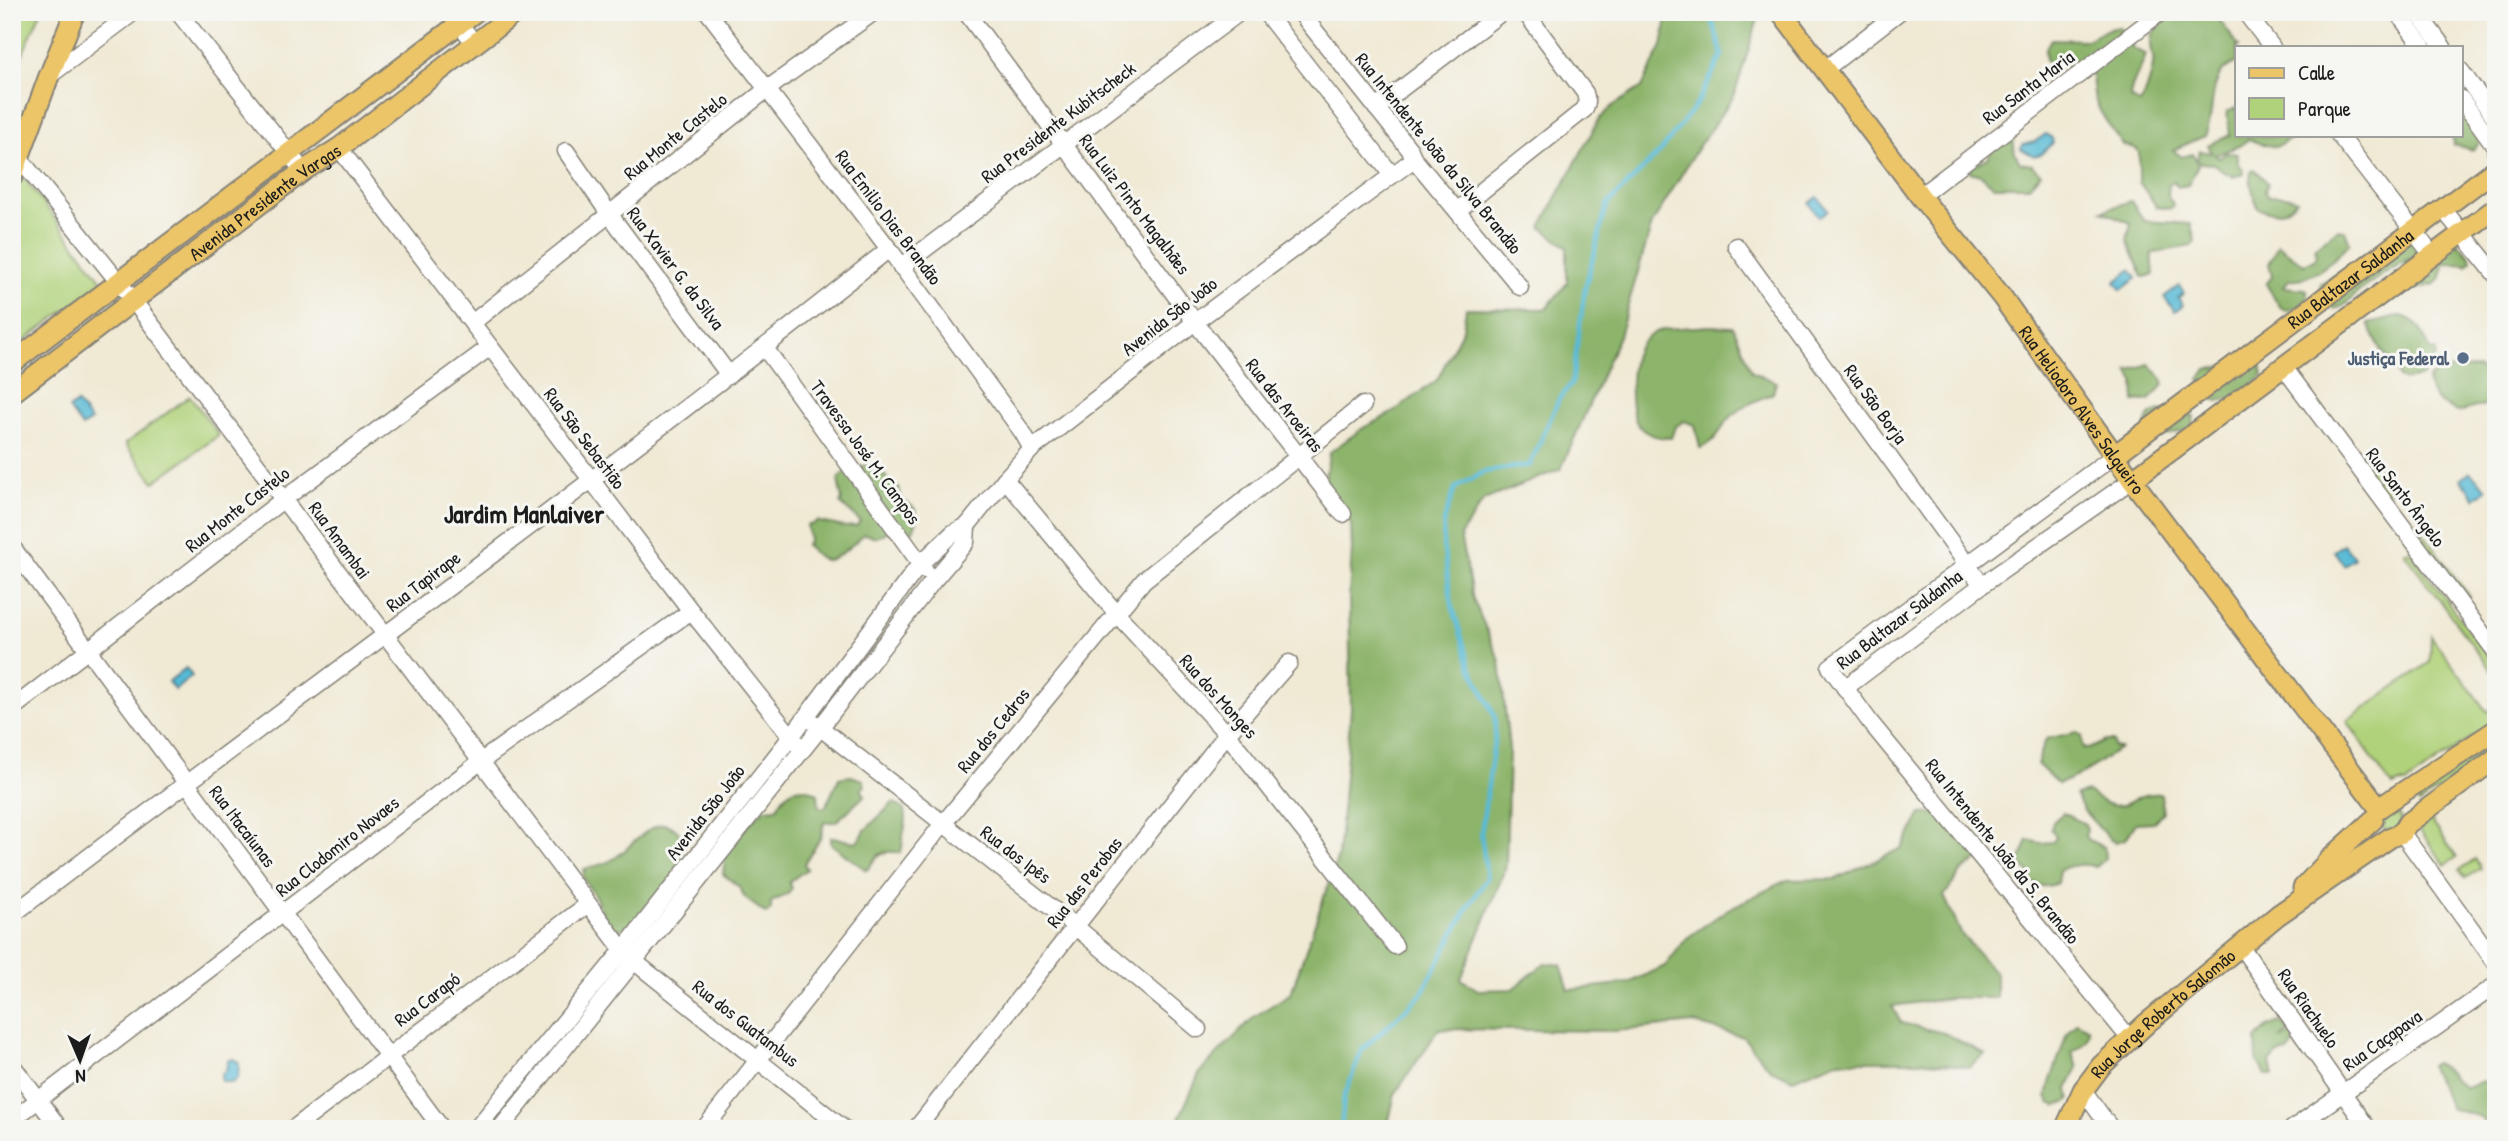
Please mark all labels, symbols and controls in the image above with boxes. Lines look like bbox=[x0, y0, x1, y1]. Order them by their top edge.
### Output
street label: Rua Santa Maria bbox=[1977, 44, 2080, 130]
legend bbox=[2235, 46, 2462, 136]
street label: Rua Intendente João da Silva Brandão bbox=[1350, 47, 1529, 259]
street label: Rua Presidente Kubitscheck bbox=[975, 55, 1141, 189]
text: Calle bbox=[2298, 58, 2335, 87]
street label: Rua Monte Castelo bbox=[618, 86, 732, 186]
text: Parque bbox=[2298, 94, 2351, 123]
street label: Rua Luiz Pinto Magalhães bbox=[1073, 128, 1197, 280]
street label: Avenida Presidente Vargas bbox=[183, 137, 346, 267]
street label: Rua Emilio Dias Brandão bbox=[830, 144, 949, 290]
street label: Rua Xavier G. da Silva bbox=[621, 201, 731, 335]
street label: Rua Baltazar Saldanha bbox=[2282, 222, 2419, 334]
street label: Avenida São João bbox=[1116, 270, 1222, 361]
street label: Rua Heliodoro Alves Salgueiro bbox=[2013, 320, 2151, 500]
place label: Justiça Federal bbox=[2348, 345, 2450, 371]
marker: Justiça Federal bbox=[2455, 350, 2471, 366]
street label: Rua das Aroeiras bbox=[1240, 353, 1330, 457]
street label: Rua São Borja bbox=[1838, 359, 1914, 450]
street label: Travessa José M. Campos bbox=[805, 374, 927, 530]
street label: Rua São Sebastião bbox=[538, 382, 632, 494]
street label: Rua Santo Ângelo bbox=[2360, 442, 2452, 552]
street label: Rua Monte Castelo bbox=[179, 460, 295, 558]
street label: Rua Amambai bbox=[303, 496, 377, 584]
district label: Jardim Manlaiver bbox=[444, 496, 605, 531]
street label: Rua Tapirape bbox=[380, 544, 466, 618]
street label: Rua Baltazar Saldanha bbox=[1831, 563, 1968, 675]
street label: Rua dos Monges bbox=[1174, 648, 1264, 744]
street label: Rua dos Cedros bbox=[951, 682, 1035, 778]
street label: Rua Intendente João da S. Brandão bbox=[1920, 753, 2086, 950]
street label: Avenida São João bbox=[660, 759, 751, 865]
street label: Rua Itacaíunas bbox=[204, 780, 282, 872]
street label: Rua Clodomiro Novaes bbox=[270, 789, 404, 903]
street label: Rua dos Ipês bbox=[975, 819, 1057, 889]
street label: Rua das Perobas bbox=[1040, 831, 1128, 933]
street label: Rua Jorge Roberto Salomão bbox=[2084, 942, 2241, 1083]
street label: Rua Riachuelo bbox=[2272, 963, 2346, 1053]
street label: Rua Carapó bbox=[389, 965, 466, 1032]
street label: Rua dos Guatambus bbox=[687, 973, 805, 1073]
street label: Rua Caçapava bbox=[2337, 1003, 2427, 1077]
north arrow bbox=[46, 1026, 116, 1096]
text: N bbox=[75, 1064, 86, 1090]

